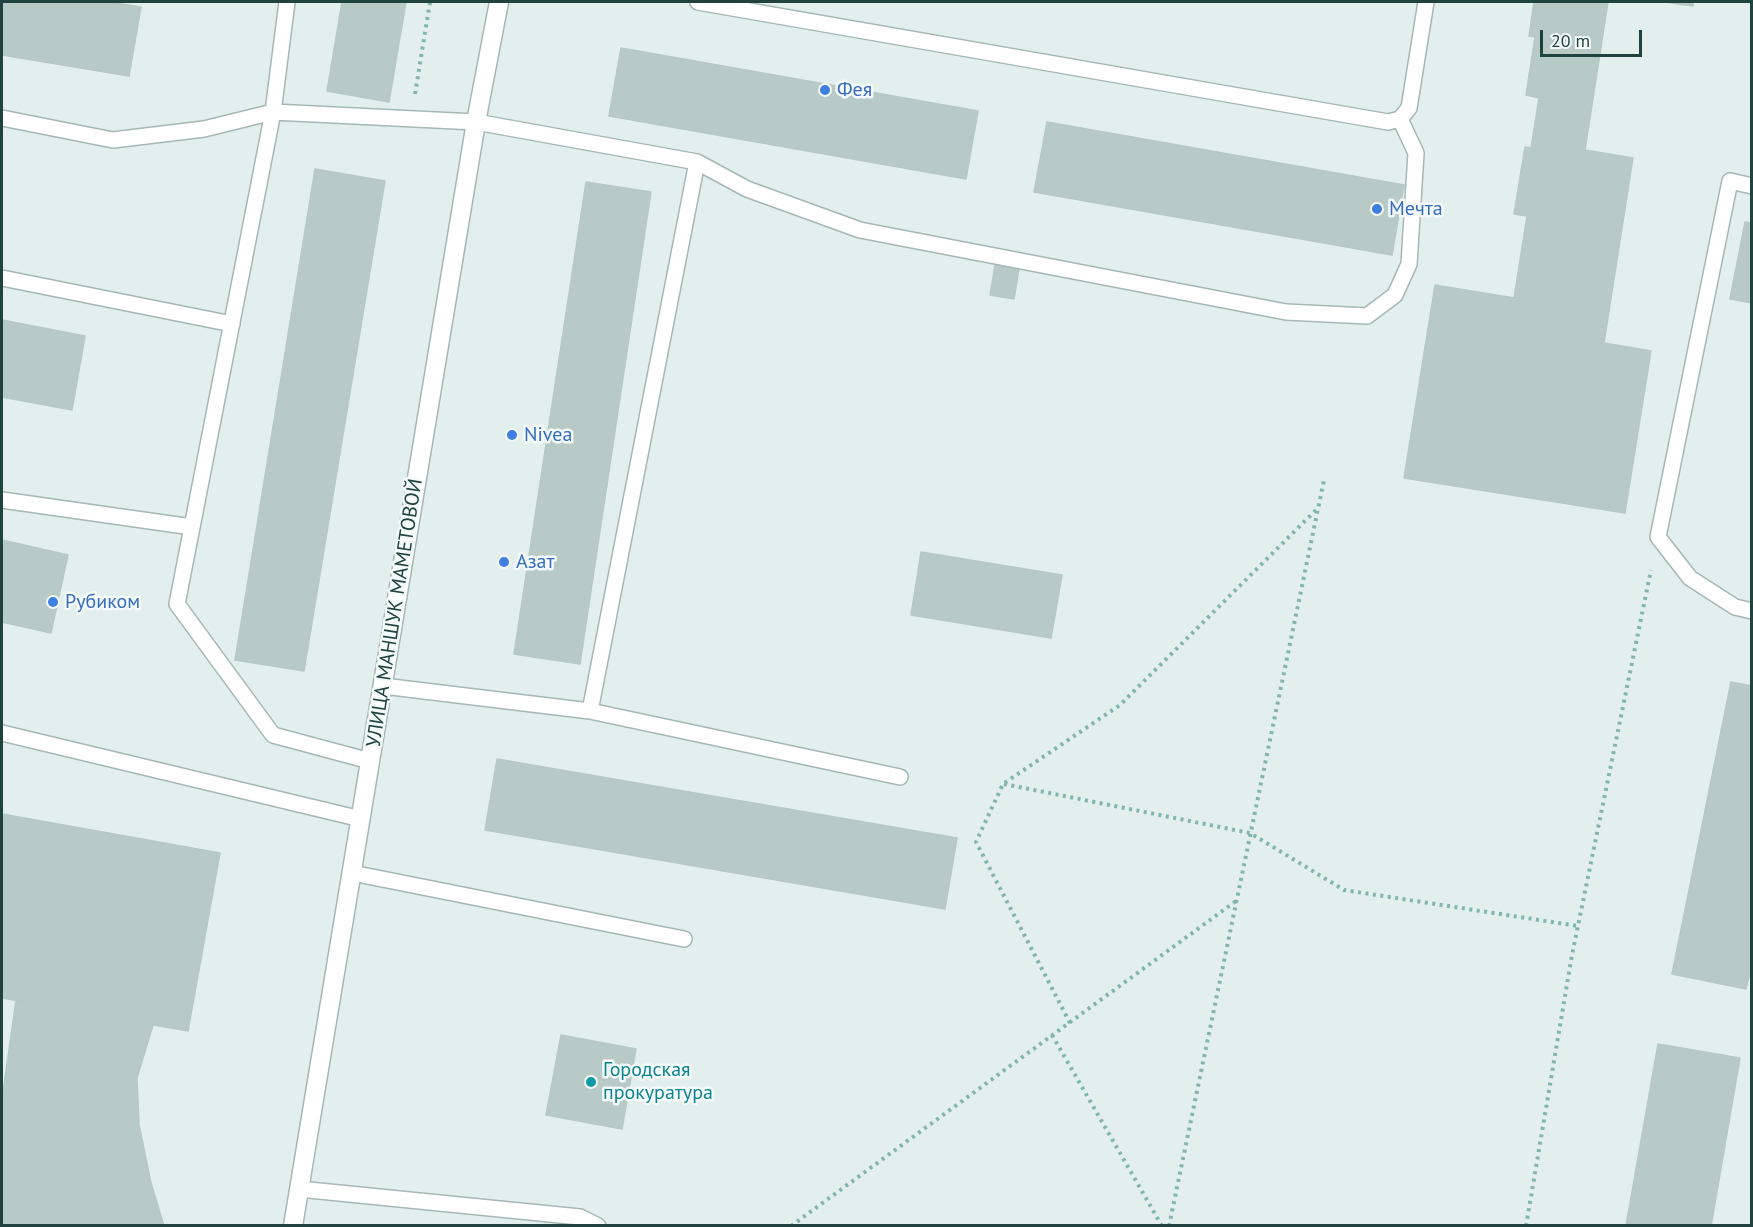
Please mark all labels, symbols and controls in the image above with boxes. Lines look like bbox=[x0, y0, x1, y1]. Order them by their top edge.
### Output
scale bar bbox=[1543, 18, 1645, 56]
text: 20 m bbox=[1551, 29, 1590, 52]
place label: Фея bbox=[837, 78, 872, 102]
marker: Фея bbox=[818, 83, 832, 97]
place label: Мечта bbox=[1389, 197, 1443, 221]
marker: Мечта bbox=[1370, 202, 1384, 216]
place label: Nivea bbox=[524, 423, 572, 447]
marker: Nivea bbox=[505, 428, 519, 442]
street label: УЛИЦА МАНШУК МАМЕТОВОЙ bbox=[362, 477, 428, 749]
place label: Азат bbox=[516, 550, 554, 574]
marker: Азат bbox=[497, 555, 511, 569]
place label: Рубиком bbox=[65, 590, 140, 614]
marker: Рубиком bbox=[46, 595, 60, 609]
place label: Городская прокуратура bbox=[603, 1058, 713, 1105]
marker: Городская прокуратура bbox=[584, 1075, 598, 1089]

